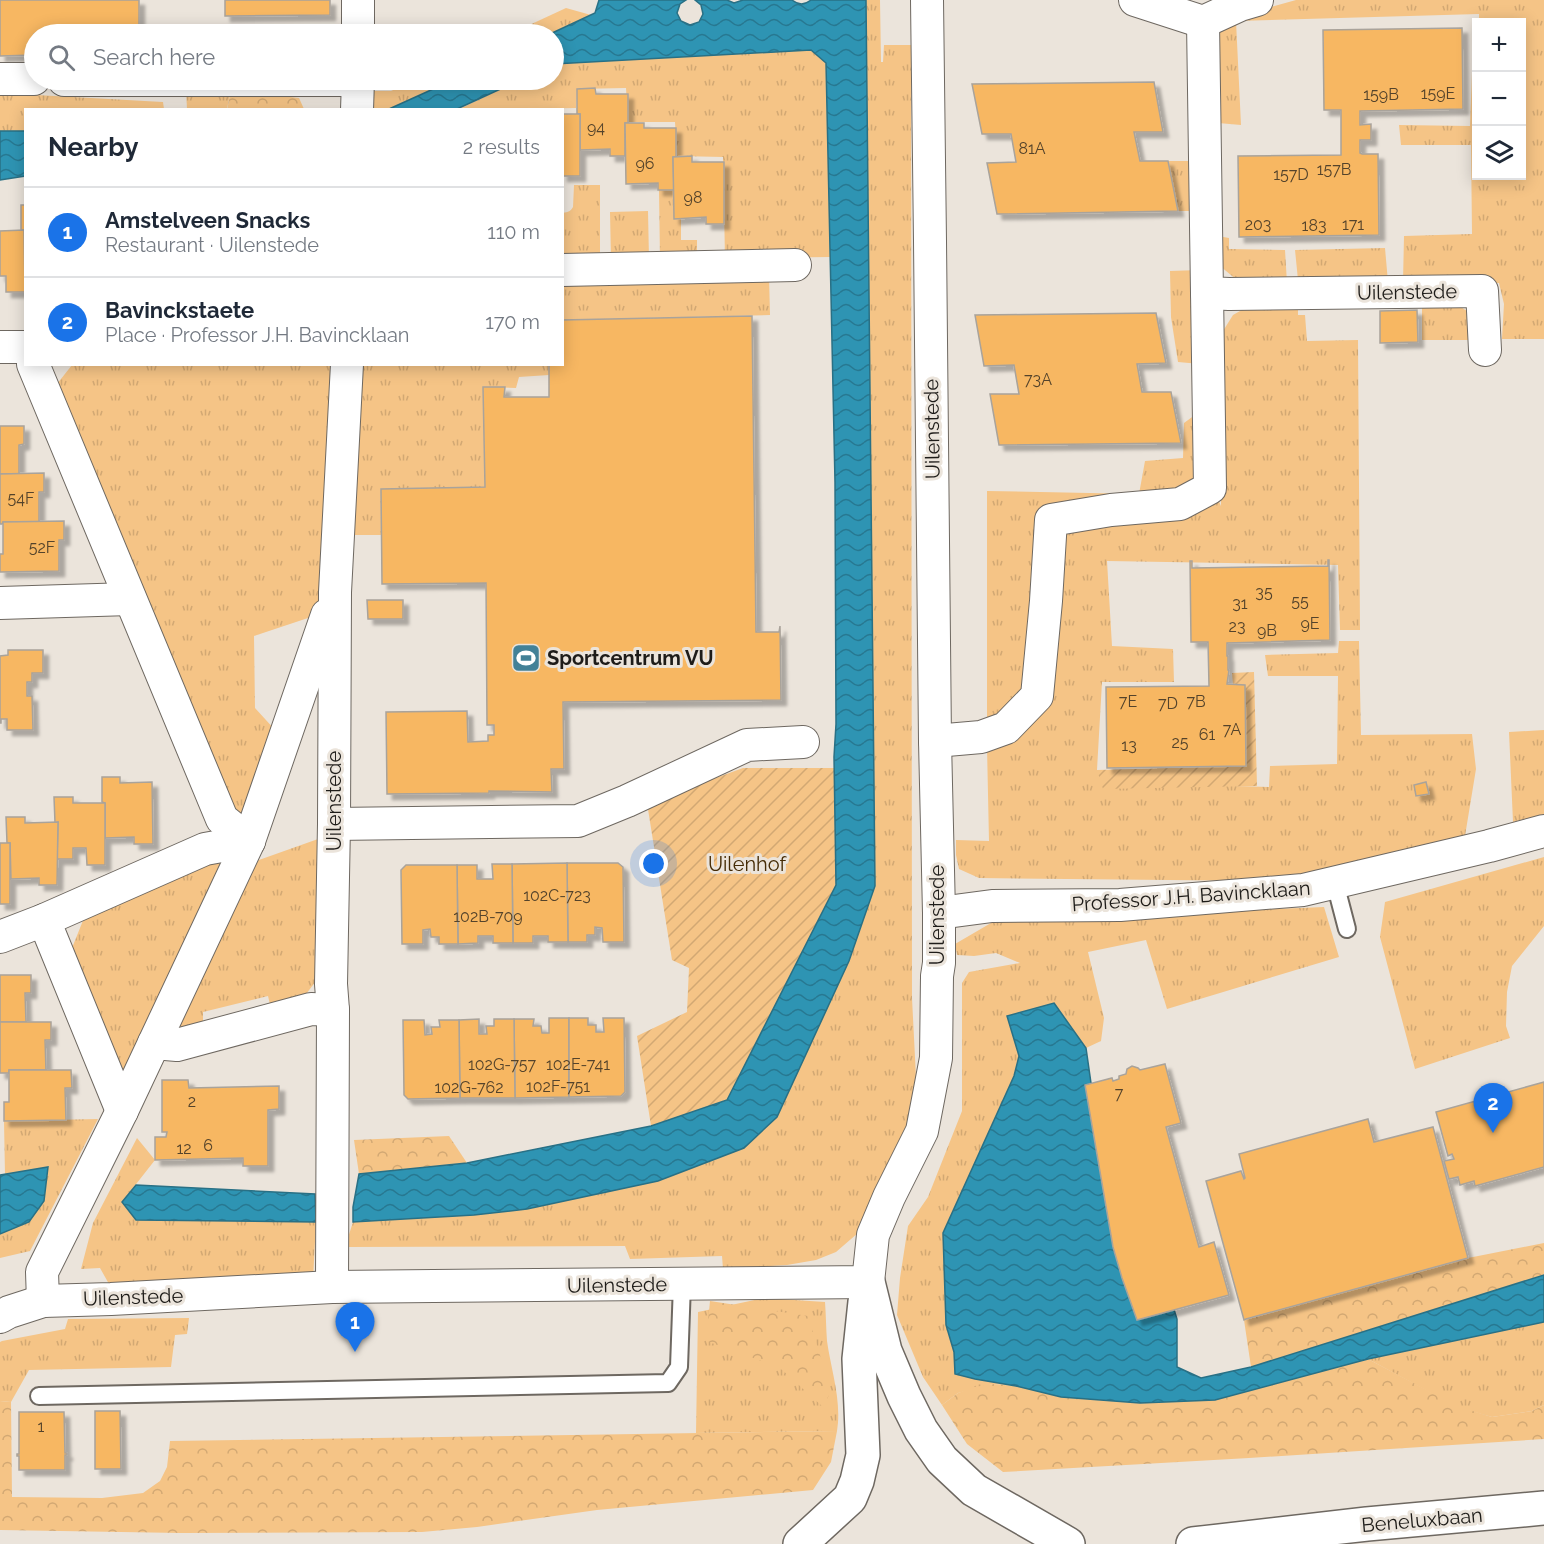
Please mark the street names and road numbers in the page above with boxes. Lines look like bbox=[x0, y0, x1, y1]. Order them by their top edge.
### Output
street label: Uilenstede bbox=[1357, 279, 1458, 305]
street label: Uilenstede bbox=[919, 378, 945, 479]
street label: Uilenstede bbox=[322, 751, 346, 851]
street label: Uilenstede bbox=[925, 865, 949, 965]
street label: Professor J.H. Bavincklaan bbox=[1071, 876, 1311, 916]
street label: Uilenstede bbox=[567, 1272, 668, 1298]
street label: Uilenstede bbox=[82, 1283, 184, 1311]
street label: Beneluxbaan bbox=[1360, 1503, 1484, 1537]

